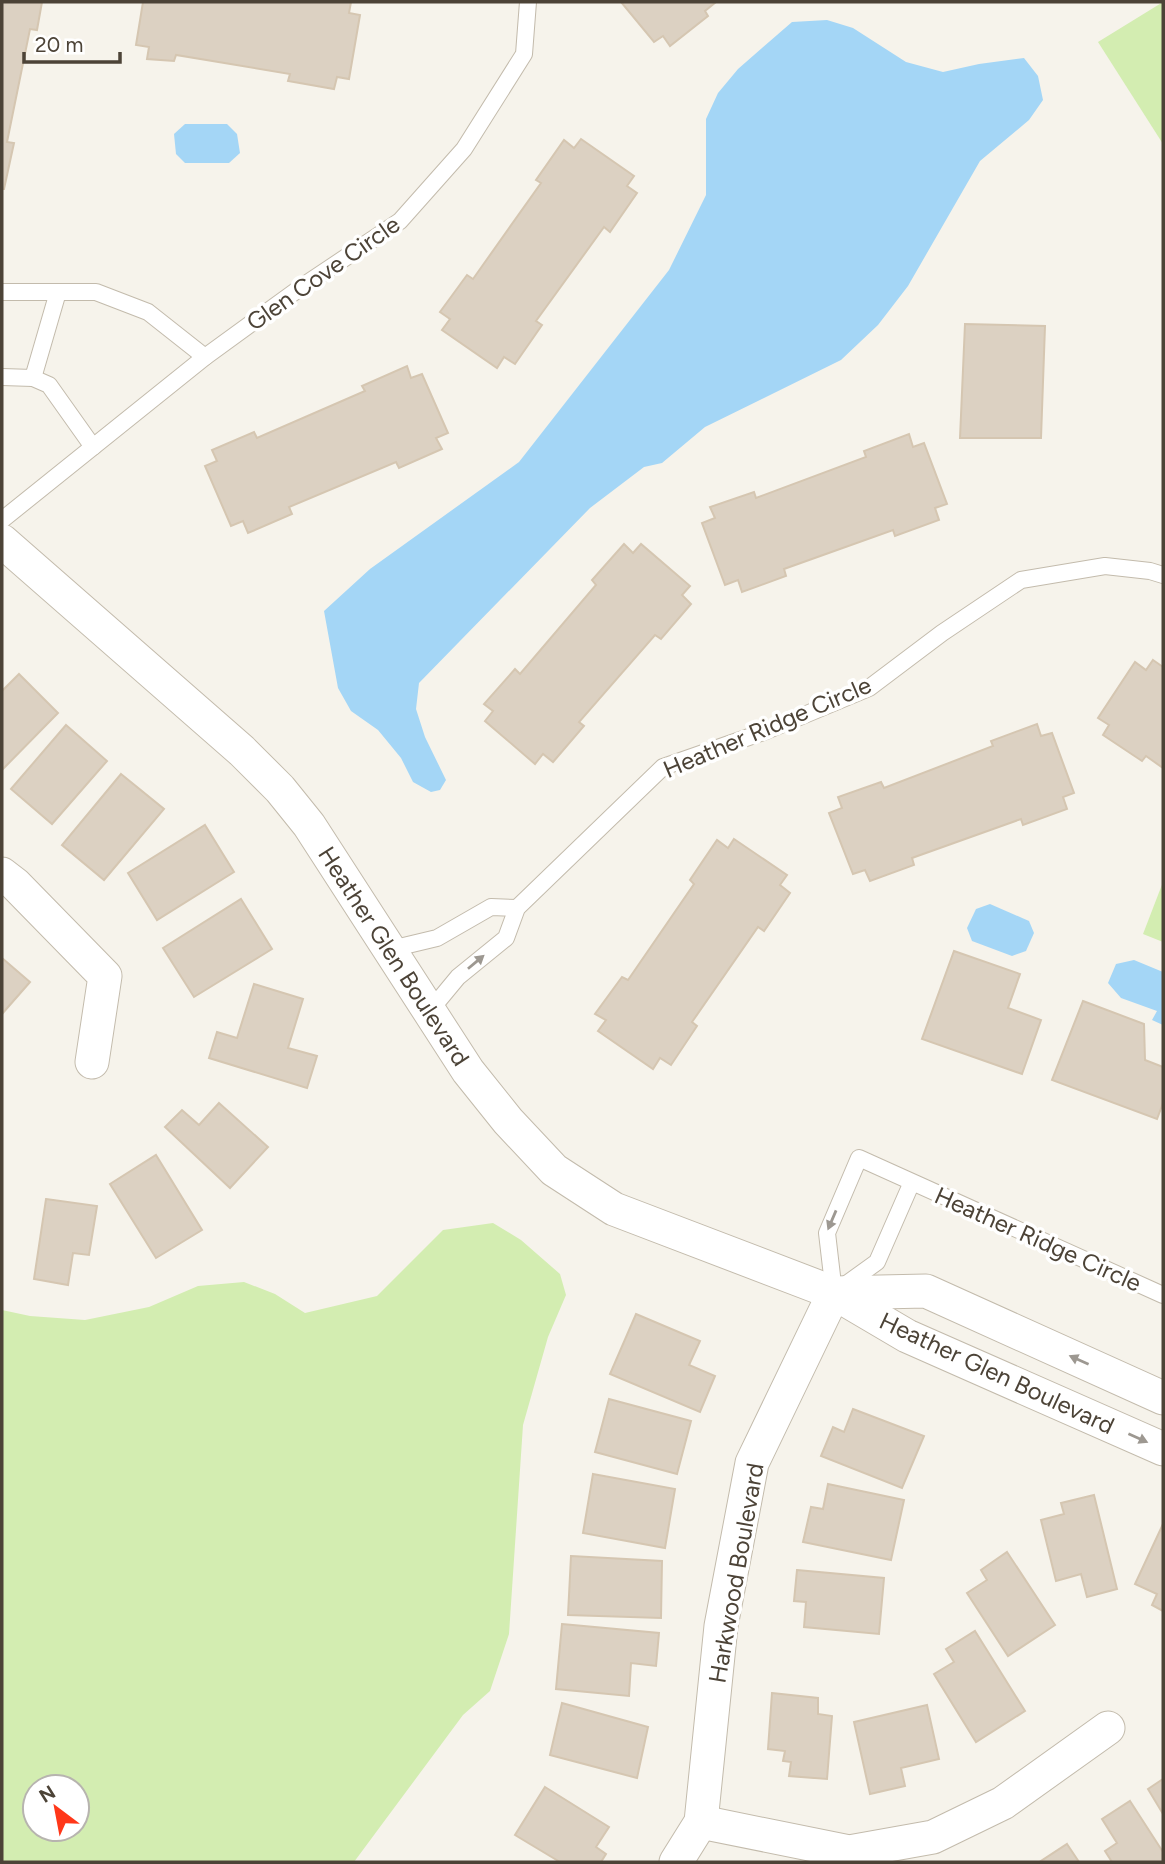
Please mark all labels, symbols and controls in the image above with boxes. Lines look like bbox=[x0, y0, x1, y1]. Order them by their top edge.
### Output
scale bar bbox=[24, 21, 121, 65]
text: 20 m bbox=[35, 32, 83, 57]
street label: Glen Cove Circle bbox=[241, 209, 405, 337]
street label: Heather Ridge Circle bbox=[659, 670, 875, 784]
street label: Heather Glen Boulevard bbox=[312, 841, 476, 1071]
one-way arrow bbox=[467, 954, 485, 970]
street label: Heather Ridge Circle bbox=[930, 1180, 1146, 1298]
one-way arrow bbox=[826, 1210, 838, 1230]
street label: Heather Glen Boulevard bbox=[875, 1306, 1119, 1440]
one-way arrow bbox=[1069, 1354, 1089, 1366]
one-way arrow bbox=[1128, 1433, 1149, 1444]
street label: Harkwood Boulevard bbox=[702, 1461, 770, 1685]
north arrow bbox=[21, 1773, 91, 1843]
text: N bbox=[35, 1780, 60, 1808]

